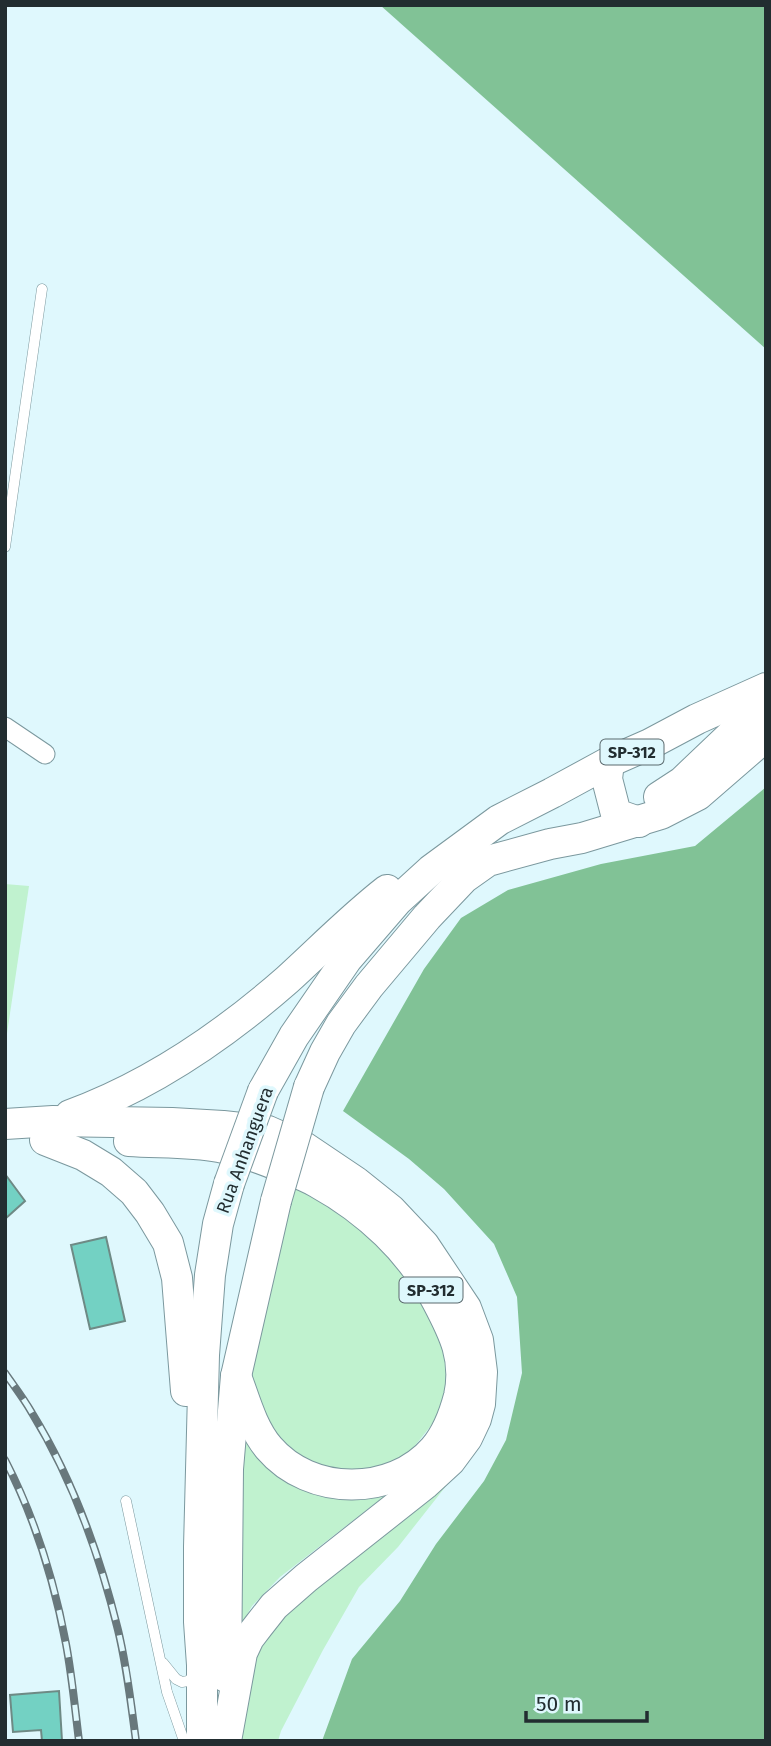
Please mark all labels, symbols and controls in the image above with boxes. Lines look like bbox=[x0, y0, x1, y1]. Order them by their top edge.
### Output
road number: SP-312 bbox=[600, 740, 664, 764]
street label: Rua Anhanguera bbox=[212, 1084, 278, 1216]
road number: SP-312 bbox=[400, 1278, 462, 1302]
scale bar bbox=[526, 1680, 647, 1724]
text: 50 m bbox=[536, 1691, 582, 1717]

